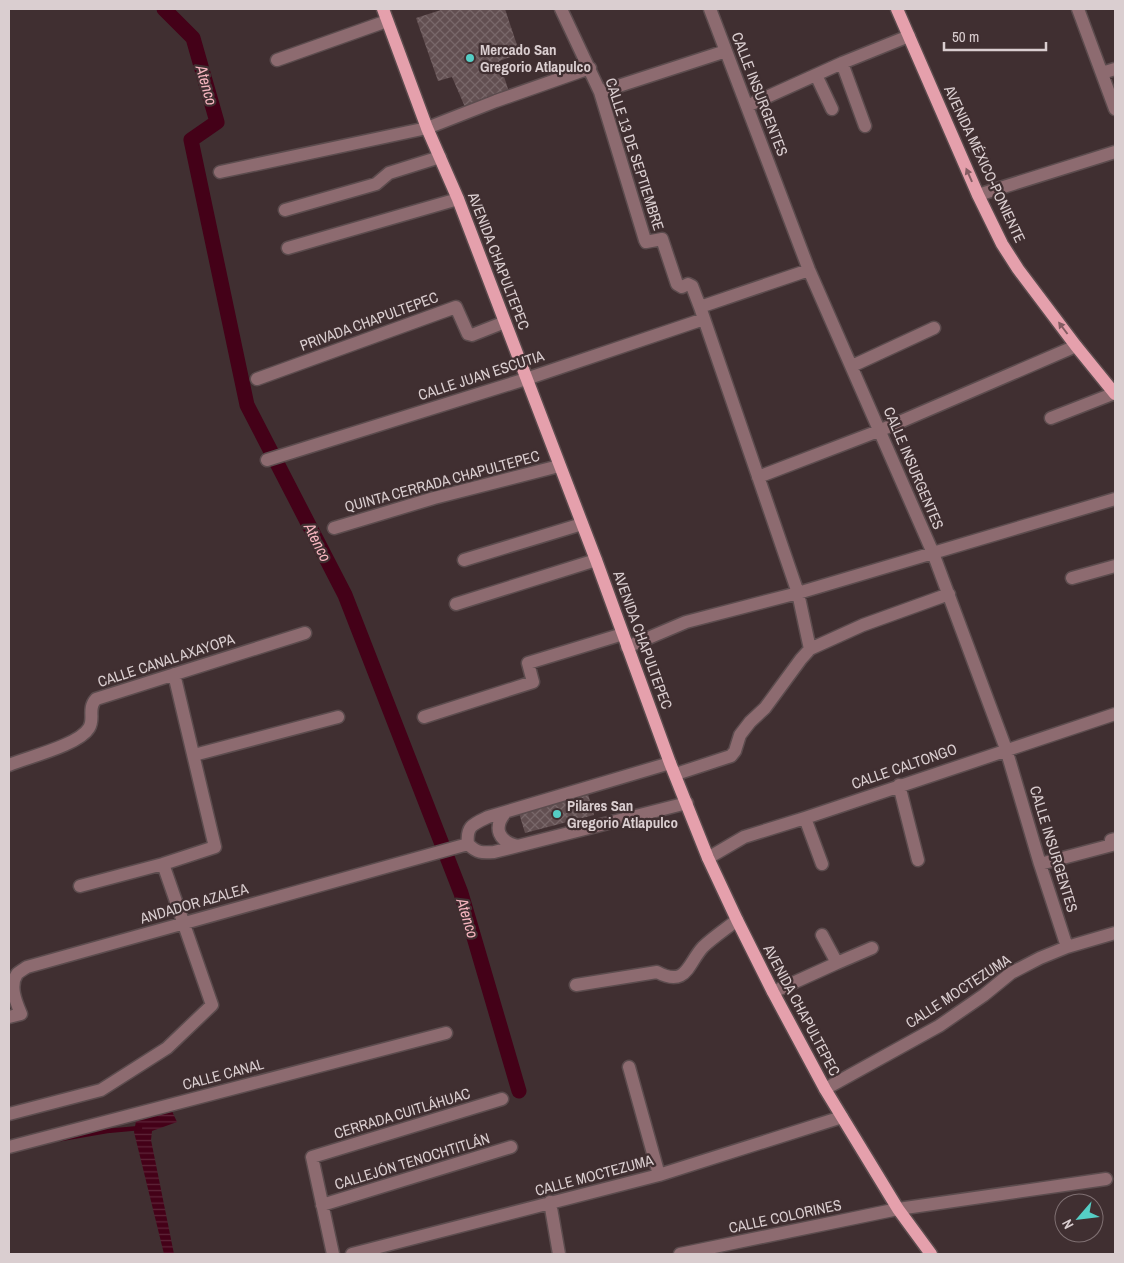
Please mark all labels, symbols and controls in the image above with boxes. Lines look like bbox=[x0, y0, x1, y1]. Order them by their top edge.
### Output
scale bar bbox=[944, 20, 1046, 52]
text: 50 m bbox=[952, 26, 979, 47]
street label: CALLE INSURGENTES bbox=[727, 29, 793, 159]
place label: Mercado San Gregorio Atlapulco bbox=[480, 39, 591, 77]
marker: Mercado San Gregorio Atlapulco bbox=[464, 52, 476, 64]
water label: Atenco bbox=[191, 61, 223, 108]
street label: CALLE 13 DE SEPTIEMBRE bbox=[600, 75, 670, 233]
street label: AVENIDA MÉXICO-PONIENTE bbox=[939, 81, 1031, 246]
one-way arrow bbox=[965, 168, 973, 182]
street label: AVENIDA CHAPULTEPEC bbox=[463, 188, 535, 333]
street label: PRIVADA CHAPULTEPEC bbox=[297, 286, 441, 356]
one-way arrow bbox=[1058, 321, 1068, 335]
street label: CALLE JUAN ESCUTIA bbox=[415, 344, 547, 405]
street label: CALLE INSURGENTES bbox=[879, 403, 949, 533]
street label: QUINTA CERRADA CHAPULTEPEC bbox=[342, 445, 542, 517]
water label: Atenco bbox=[298, 518, 337, 565]
street label: AVENIDA CHAPULTEPEC bbox=[608, 567, 678, 712]
street label: CALLE CANAL AXAYOPA bbox=[95, 628, 238, 692]
street label: CALLE CALTONGO bbox=[848, 738, 960, 794]
street label: CALLE INSURGENTES bbox=[1025, 783, 1083, 915]
place label: Pilares San Gregorio Atlapulco bbox=[567, 795, 678, 833]
marker: Pilares San Gregorio Atlapulco bbox=[551, 808, 563, 820]
street label: ANDADOR AZALEA bbox=[137, 877, 251, 929]
water label: Atenco bbox=[451, 894, 484, 941]
street label: AVENIDA CHAPULTEPEC bbox=[758, 940, 846, 1079]
street label: CALLE MOCTEZUMA bbox=[901, 949, 1015, 1033]
street label: CALLE CANAL bbox=[180, 1053, 266, 1095]
street label: CERRADA CUITLÁHUAC bbox=[331, 1082, 473, 1144]
street label: CALLEJÓN TENOCHTITLÁN bbox=[332, 1127, 492, 1195]
street label: CALLE MOCTEZUMA bbox=[533, 1149, 656, 1201]
north arrow bbox=[1054, 1193, 1104, 1243]
street label: CALLE COLORINES bbox=[727, 1194, 843, 1238]
text: N bbox=[1058, 1216, 1077, 1232]

